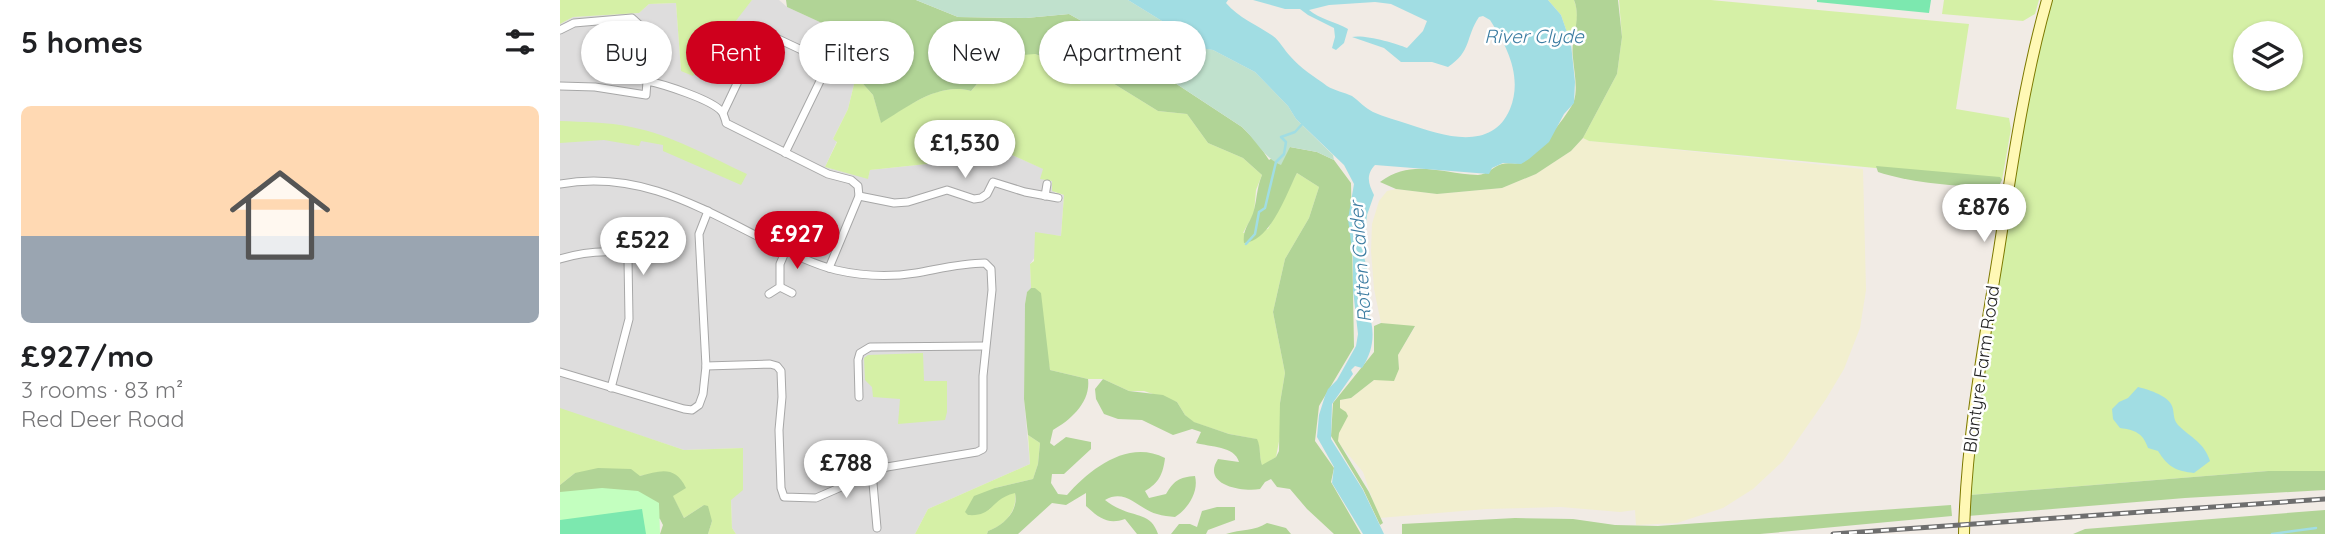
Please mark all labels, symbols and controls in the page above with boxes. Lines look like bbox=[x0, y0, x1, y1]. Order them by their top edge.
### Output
chip: Buy bbox=[581, 21, 672, 84]
chip: Rent bbox=[686, 21, 785, 84]
chip: Filters bbox=[799, 21, 914, 84]
chip: New bbox=[928, 21, 1025, 84]
chip: Apartment bbox=[1039, 21, 1206, 84]
map controls bbox=[2233, 21, 2303, 91]
button: layers bbox=[2233, 21, 2303, 91]
text: 5 homes bbox=[21, 23, 143, 61]
icon: filters bbox=[501, 23, 539, 61]
water label: River Clyde bbox=[1484, 24, 1585, 48]
pin: £1,530 bbox=[908, 120, 1022, 180]
text: £1,530 bbox=[930, 128, 1000, 157]
icon: home bbox=[217, 152, 343, 278]
pin: £876 bbox=[1943, 184, 2025, 244]
text: £876 bbox=[1958, 192, 2010, 221]
water label: Rotten Calder bbox=[1344, 198, 1376, 323]
pin: £927 bbox=[756, 212, 838, 271]
pin: £522 bbox=[602, 218, 684, 277]
text: £927 bbox=[770, 219, 824, 248]
text: £522 bbox=[616, 225, 670, 254]
street label: Blantyre Farm Road bbox=[1958, 284, 2004, 454]
text: £927/mo bbox=[21, 337, 154, 375]
text: 3 rooms · 83 m² bbox=[21, 375, 183, 404]
text: Red Deer Road bbox=[21, 404, 184, 433]
pin: £788 bbox=[805, 440, 887, 500]
text: £788 bbox=[820, 448, 872, 477]

